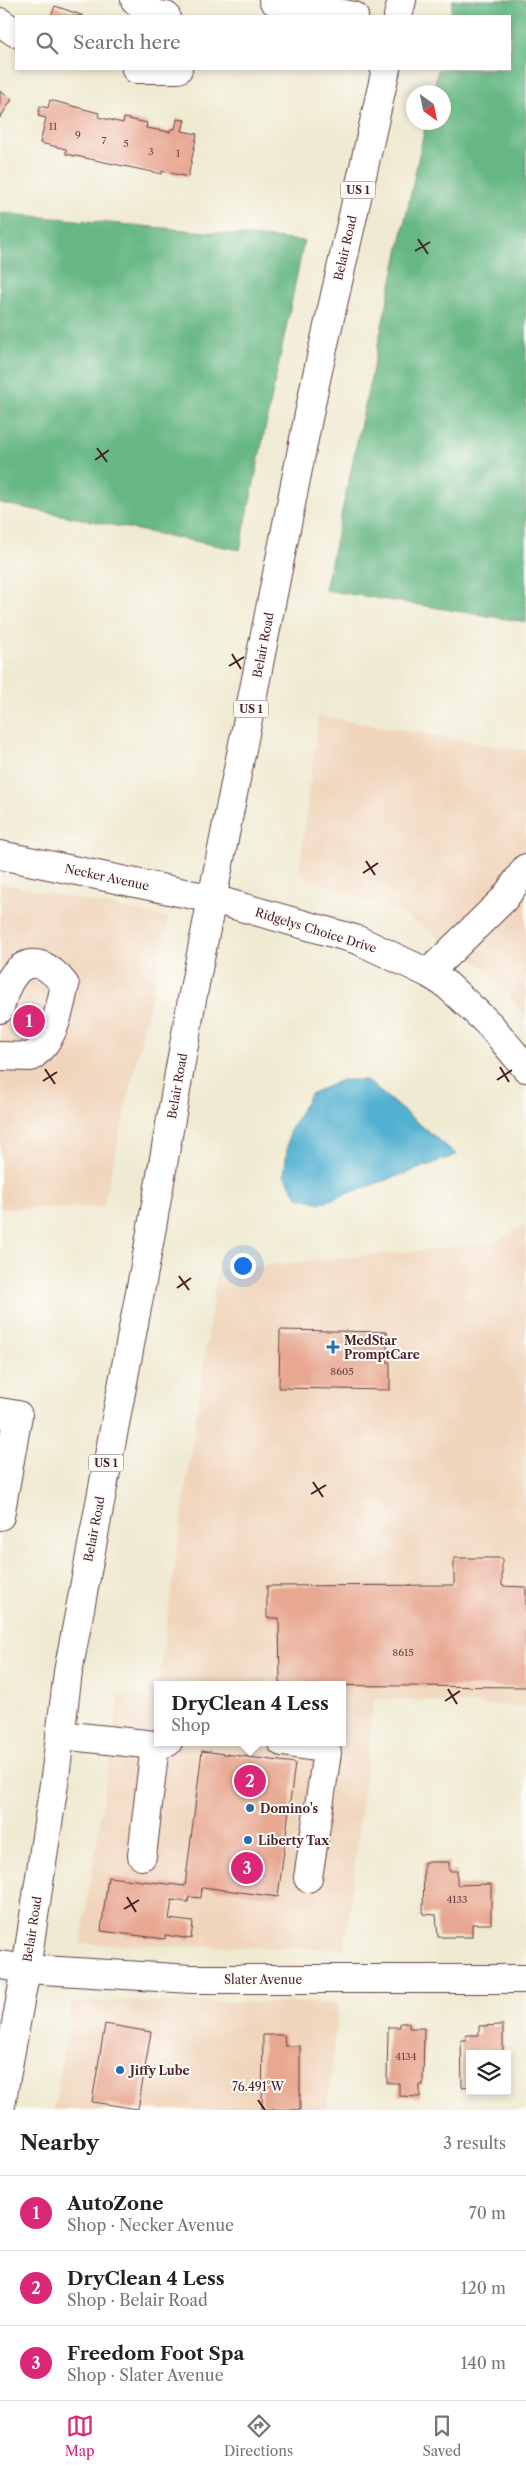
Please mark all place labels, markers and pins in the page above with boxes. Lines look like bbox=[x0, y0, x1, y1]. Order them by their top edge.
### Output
pin: 1 bbox=[13, 1002, 45, 1040]
place label: MedStar PromptCare bbox=[344, 1333, 420, 1362]
marker: MedStar PromptCare bbox=[326, 1340, 340, 1354]
pin: 2 bbox=[234, 1762, 266, 1800]
place label: Domino's bbox=[260, 1801, 318, 1816]
marker: Domino's bbox=[244, 1802, 256, 1814]
place label: Liberty Tax bbox=[258, 1833, 329, 1848]
marker: Liberty Tax bbox=[242, 1834, 254, 1846]
pin: 3 bbox=[231, 1849, 263, 1887]
place label: Jiffy Lube bbox=[128, 2063, 190, 2078]
marker: Jiffy Lube bbox=[114, 2064, 126, 2076]

